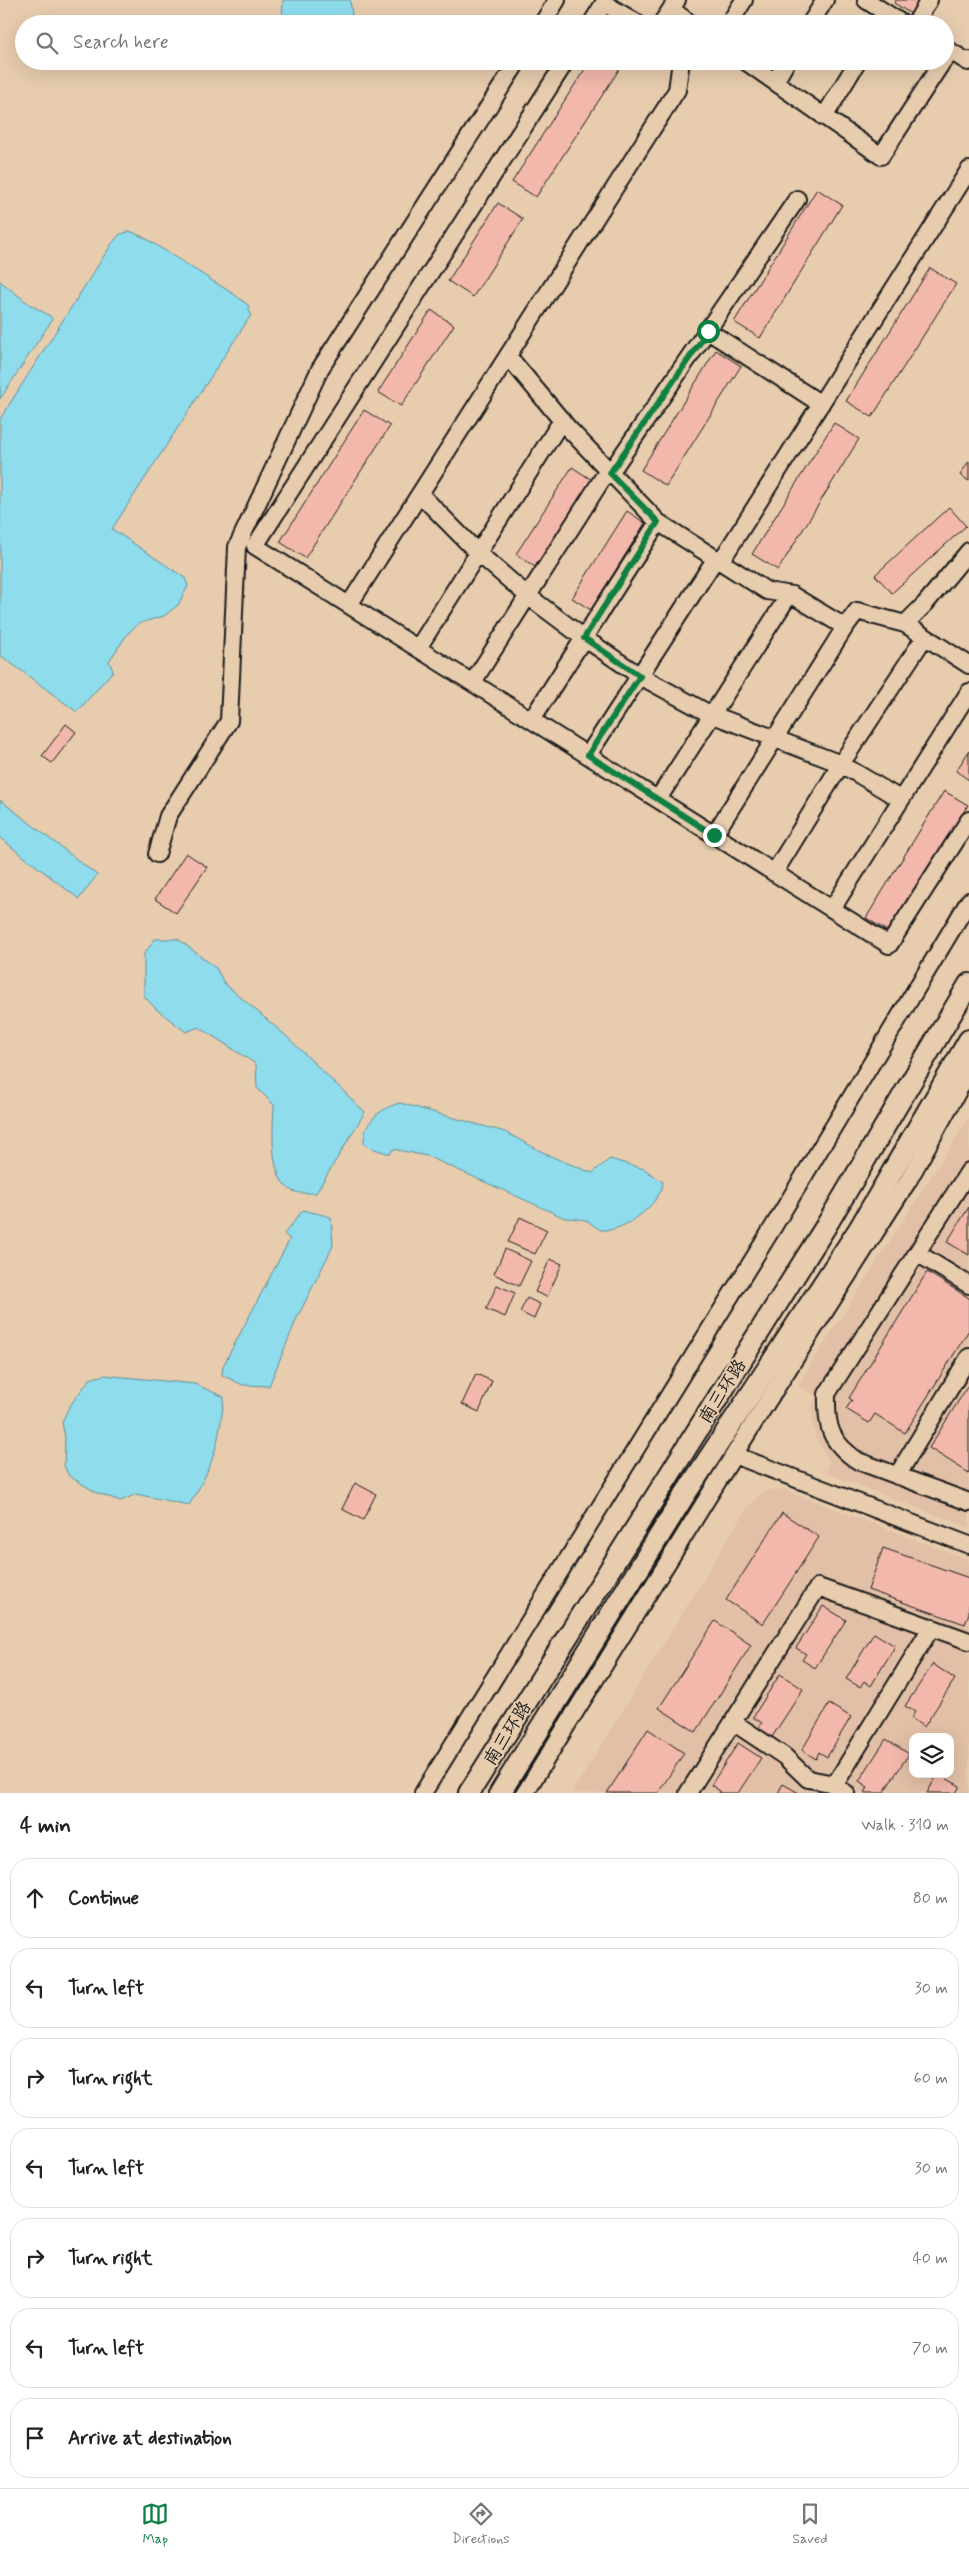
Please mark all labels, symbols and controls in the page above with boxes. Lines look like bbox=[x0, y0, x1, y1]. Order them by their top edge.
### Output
search box bbox=[15, 15, 954, 70]
icon: search bbox=[33, 29, 61, 57]
text: Search here bbox=[73, 30, 169, 55]
route start bbox=[697, 320, 720, 343]
route end bbox=[703, 824, 726, 847]
street label: 南三环路 bbox=[694, 1355, 752, 1428]
street label: 南三环路 bbox=[479, 1697, 537, 1770]
map controls bbox=[909, 1733, 954, 1778]
button: layers bbox=[909, 1733, 954, 1778]
text: 4 min bbox=[20, 1812, 71, 1840]
text: Walk · 310 m bbox=[861, 1815, 949, 1836]
icon: ahead bbox=[21, 1884, 49, 1912]
text: Continue bbox=[68, 1886, 139, 1911]
text: 80 m bbox=[913, 1888, 948, 1909]
icon: left bbox=[21, 1974, 49, 2002]
text: Turn left bbox=[68, 1976, 144, 2001]
text: 30 m bbox=[915, 1978, 948, 1999]
icon: right bbox=[21, 2064, 49, 2092]
text: Turn right bbox=[68, 2066, 152, 2091]
text: 60 m bbox=[914, 2068, 948, 2089]
icon: left bbox=[21, 2154, 49, 2182]
text: Turn left bbox=[68, 2156, 144, 2181]
text: 30 m bbox=[915, 2158, 948, 2179]
icon: right bbox=[21, 2244, 49, 2272]
text: Turn right bbox=[68, 2246, 152, 2271]
text: 40 m bbox=[912, 2248, 948, 2269]
icon: left bbox=[21, 2334, 49, 2362]
text: Turn left bbox=[68, 2336, 144, 2361]
text: 70 m bbox=[912, 2338, 948, 2359]
icon: arrive bbox=[21, 2424, 49, 2452]
text: Arrive at destination bbox=[68, 2426, 232, 2451]
tab: Map bbox=[141, 2500, 169, 2548]
tab: Directions bbox=[452, 2500, 510, 2548]
tab: Saved bbox=[792, 2500, 828, 2548]

